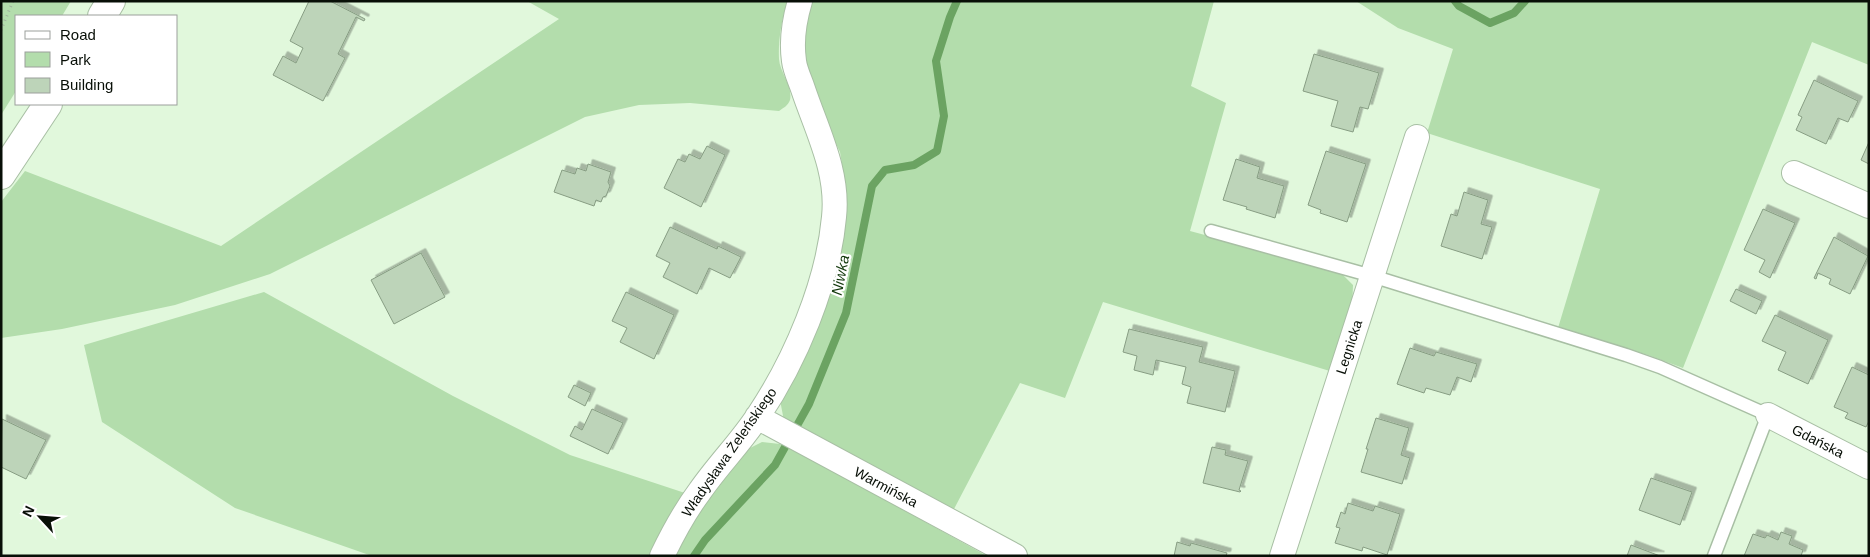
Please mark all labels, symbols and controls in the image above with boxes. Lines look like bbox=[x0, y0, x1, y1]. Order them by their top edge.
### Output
legend bbox=[15, 15, 178, 105]
text: Road bbox=[60, 26, 96, 43]
text: Park bbox=[60, 51, 91, 68]
text: Building bbox=[60, 76, 113, 93]
water label: Niwka bbox=[828, 253, 852, 297]
street label: Legnicka bbox=[1333, 318, 1365, 376]
street label: Władysława Żeleńskiego bbox=[677, 384, 780, 520]
street label: Gdańska bbox=[1789, 421, 1847, 461]
street label: Warmińska bbox=[852, 464, 921, 510]
north arrow bbox=[15, 492, 65, 542]
text: N bbox=[19, 503, 38, 519]

